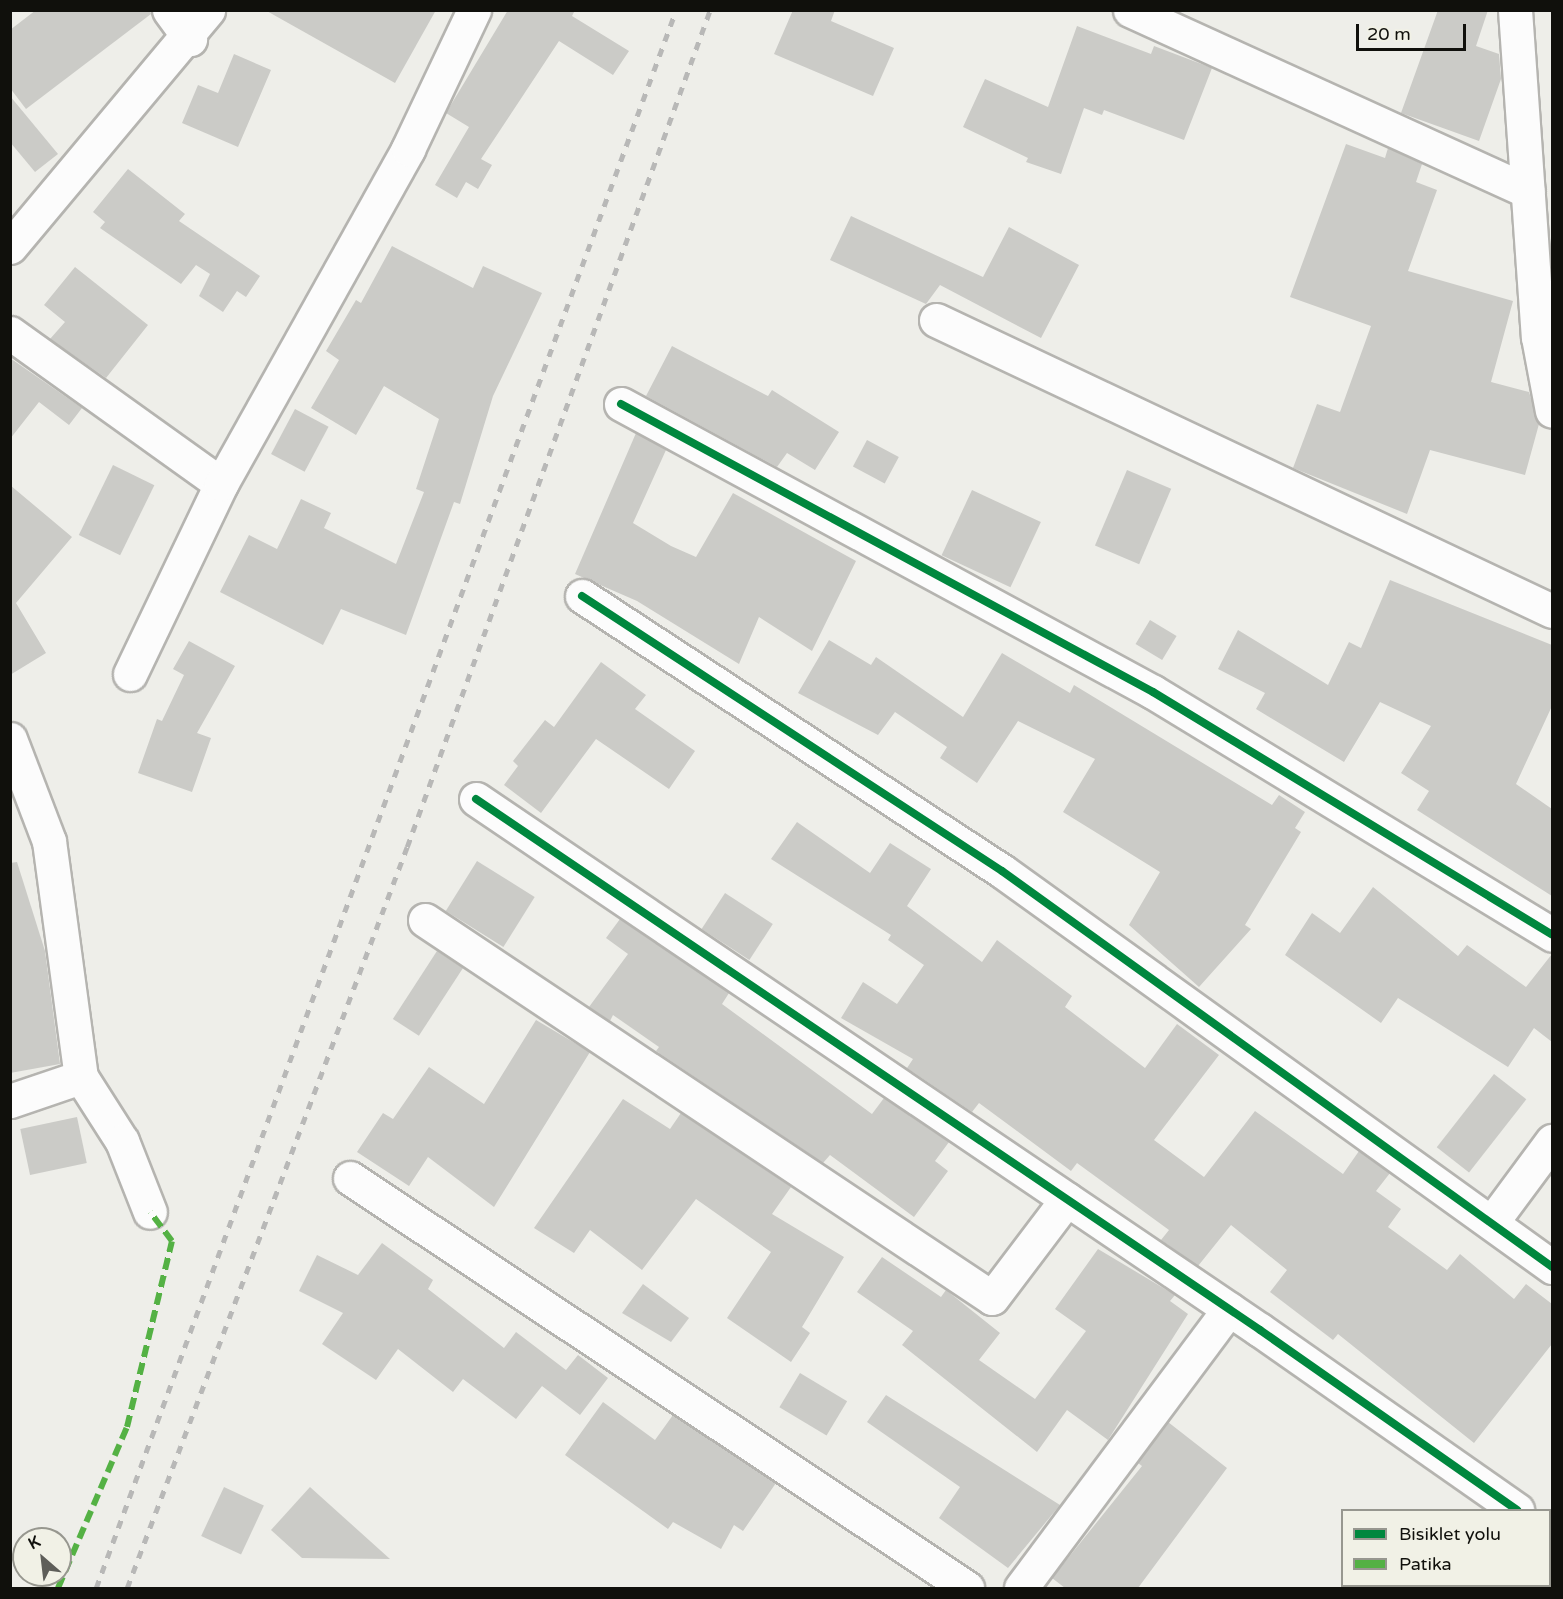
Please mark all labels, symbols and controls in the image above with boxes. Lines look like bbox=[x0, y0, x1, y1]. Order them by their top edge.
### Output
scale bar bbox=[1359, 12, 1468, 50]
text: 20 m bbox=[1367, 23, 1411, 45]
legend bbox=[1341, 1509, 1551, 1587]
text: Bisiklet yolu bbox=[1399, 1523, 1501, 1545]
north arrow bbox=[12, 1527, 72, 1587]
text: K bbox=[25, 1532, 44, 1554]
text: Patika bbox=[1399, 1553, 1452, 1575]

